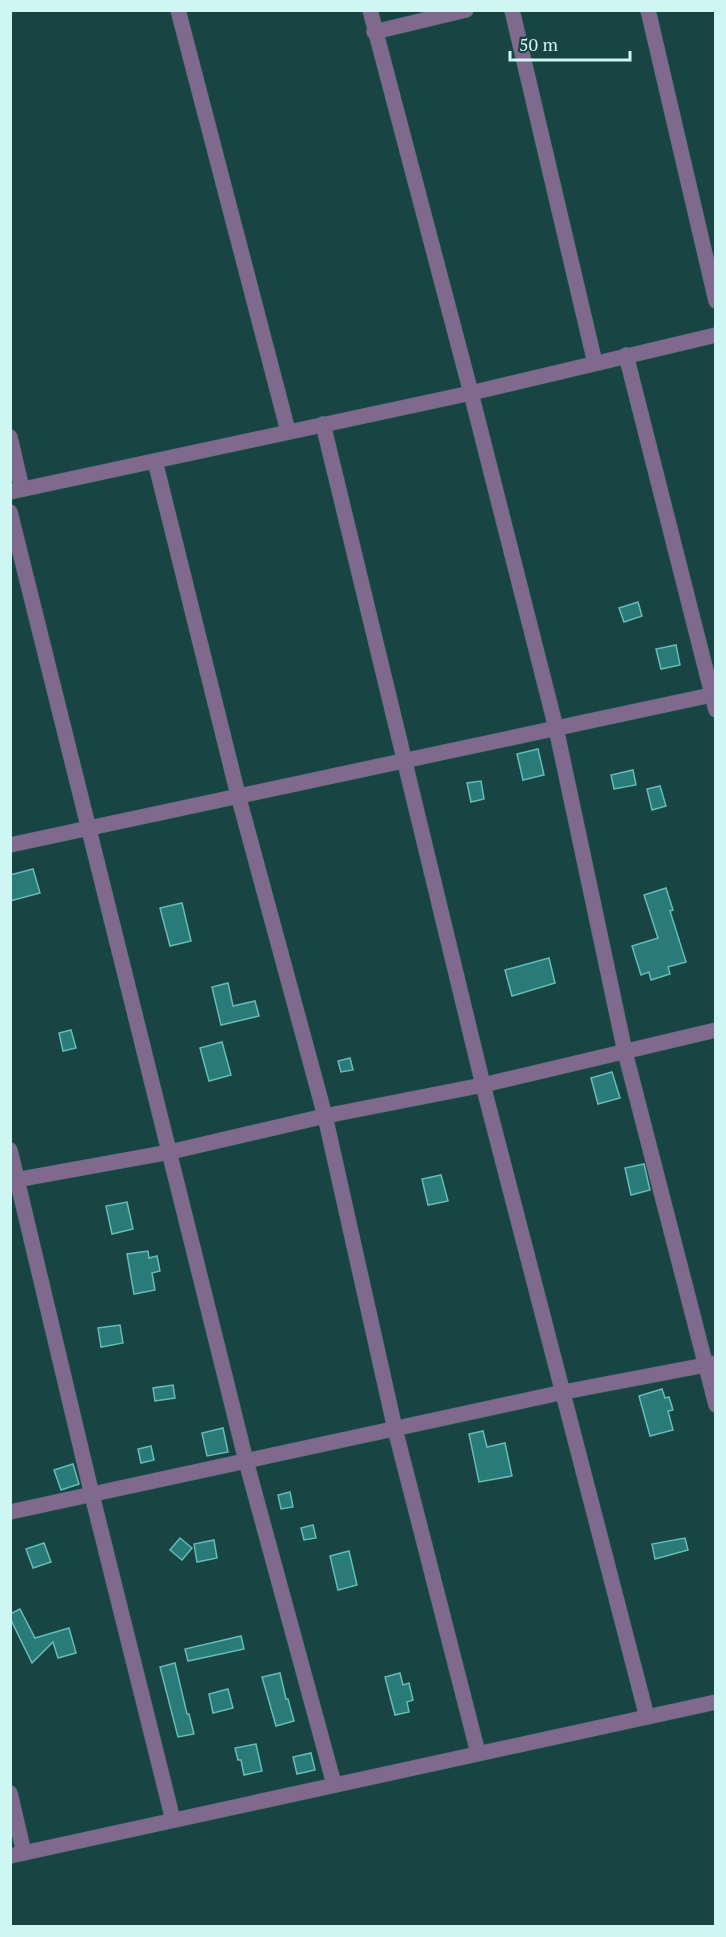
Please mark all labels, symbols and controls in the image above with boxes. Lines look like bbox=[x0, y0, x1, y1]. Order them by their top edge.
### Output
scale bar bbox=[510, 24, 630, 62]
text: 50 m bbox=[519, 32, 559, 56]

